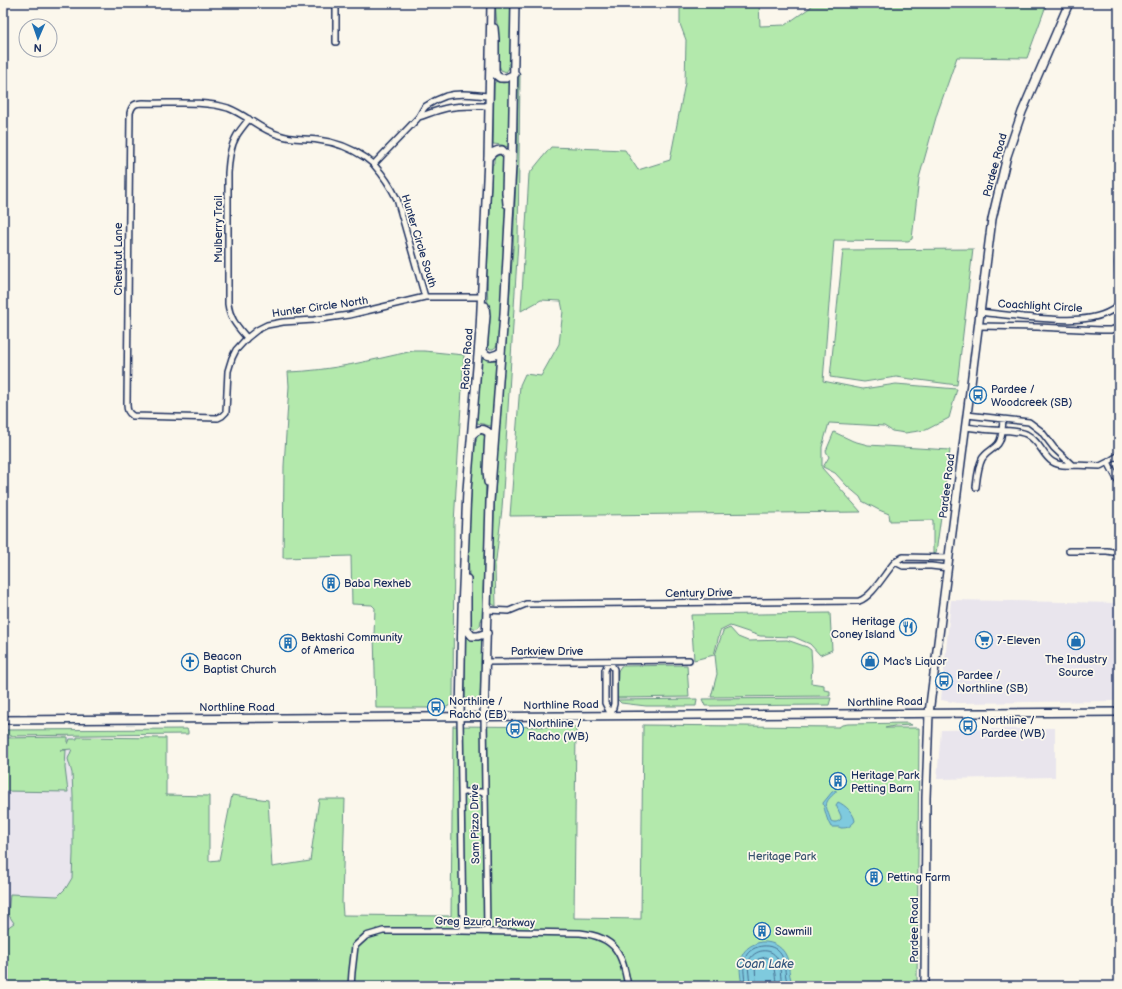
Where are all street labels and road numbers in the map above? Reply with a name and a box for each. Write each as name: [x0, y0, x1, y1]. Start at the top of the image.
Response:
street label: Pardee Road: [980, 132, 1010, 198]
street label: Hunter Circle South: [399, 193, 439, 289]
street label: Mulberry Trail: [212, 195, 225, 263]
street label: Chestnut Lane: [112, 222, 125, 295]
street label: Hunter Circle North: [271, 294, 369, 320]
street label: Coachlight Circle: [997, 297, 1083, 315]
street label: Racho Road: [458, 328, 476, 390]
street label: Pardee Road: [937, 453, 957, 519]
street label: Century Drive: [665, 586, 733, 600]
street label: Parkview Drive: [511, 645, 584, 658]
street label: Northline Road: [847, 695, 923, 709]
street label: Northline Road: [523, 698, 599, 712]
street label: Northline Road: [199, 701, 275, 714]
street label: Sam Pizzo Drive: [468, 783, 482, 864]
street label: Pardee Road: [908, 897, 921, 963]
street label: Greg Bzura Parkway: [435, 915, 535, 929]

